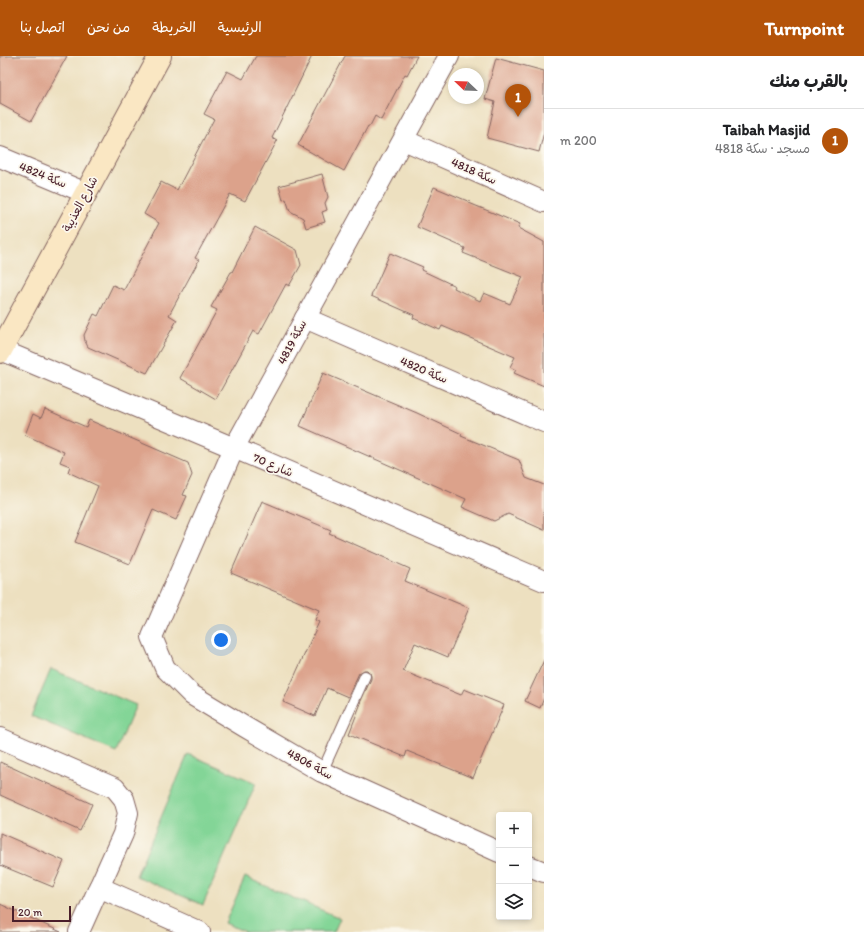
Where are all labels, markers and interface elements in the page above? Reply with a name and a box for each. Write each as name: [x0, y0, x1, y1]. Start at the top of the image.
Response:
text: Turnpoint: [764, 17, 844, 40]
text: اتصل بنا: [20, 19, 65, 36]
text: من نحن: [87, 19, 130, 36]
text: الخريطة: [152, 19, 196, 36]
text: الرئيسية: [218, 19, 262, 36]
north arrow: [448, 68, 484, 104]
text: بالقرب منك: [770, 71, 848, 91]
pin: 1: [505, 84, 531, 117]
text: Taibah Masjid: [723, 121, 810, 139]
text: 200 m: [560, 133, 597, 148]
text: 1: [832, 133, 838, 148]
text: مسجد · سكة 4818: [715, 141, 810, 156]
street label: سكة 4818: [449, 155, 499, 187]
street label: سكة 4824: [17, 159, 69, 191]
street label: شارع العذيبة: [60, 174, 102, 235]
street label: سكة 4819: [274, 317, 310, 367]
street label: سكة 4820: [398, 354, 450, 386]
street label: شارع 70: [250, 450, 295, 481]
your location: [211, 630, 231, 650]
street label: سكة 4806: [285, 746, 335, 782]
map controls: [496, 812, 532, 920]
button: +: [496, 812, 532, 848]
button: −: [496, 848, 532, 884]
button: layers: [496, 884, 532, 920]
scale bar: [12, 904, 71, 923]
text: 20 m: [18, 906, 42, 919]

